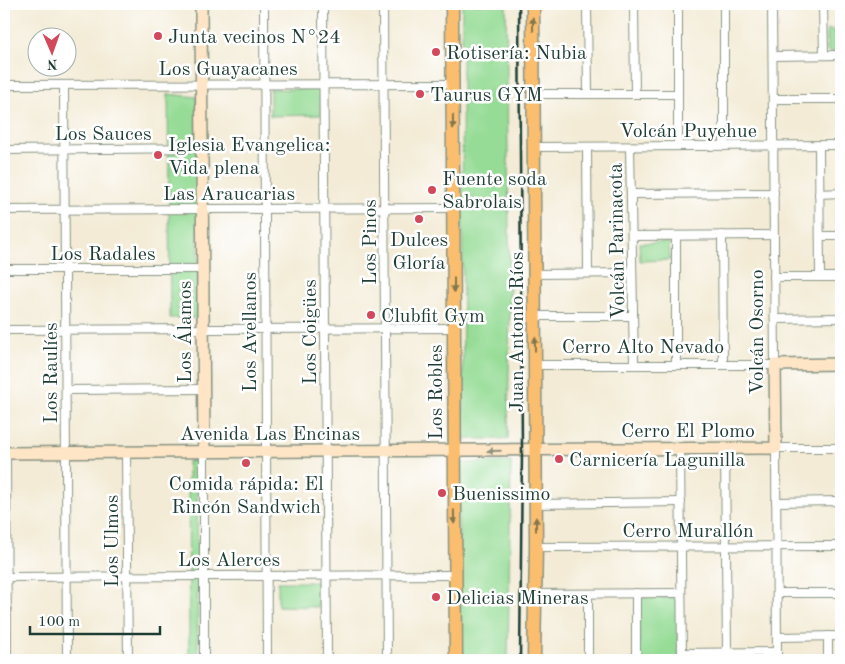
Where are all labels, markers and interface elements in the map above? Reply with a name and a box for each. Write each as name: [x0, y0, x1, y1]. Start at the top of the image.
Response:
one-way arrow: [529, 16, 537, 32]
north arrow: [28, 28, 78, 78]
place label: Junta vecinos N°24: [168, 28, 341, 48]
marker: Junta vecinos N°24: [152, 30, 164, 42]
place label: Rotisería: Nubia: [446, 44, 587, 64]
marker: Rotisería: Nubia: [430, 46, 442, 58]
text: N: [47, 57, 58, 71]
street label: Los Guayacanes: [158, 60, 298, 80]
place label: Taurus GYM: [430, 86, 543, 106]
marker: Taurus GYM: [414, 88, 426, 100]
one-way arrow: [449, 115, 457, 131]
street label: Volcán Puyehue: [619, 122, 757, 142]
street label: Los Sauces: [54, 125, 152, 145]
place label: Iglesia Evangelica: Vida plena: [168, 136, 330, 179]
marker: Iglesia Evangelica: Vida plena: [152, 149, 164, 161]
street label: Volcán Parinacota: [607, 163, 629, 319]
place label: Fuente soda Sabrolais: [442, 170, 547, 213]
marker: Fuente soda Sabrolais: [426, 184, 438, 196]
street label: Las Araucarias: [163, 185, 295, 205]
street label: Los Pinos: [361, 199, 381, 285]
marker: Dulces Gloría: [413, 213, 425, 225]
place label: Dulces Gloría: [390, 231, 448, 274]
street label: Los Radales: [50, 245, 156, 265]
street label: Juan Antonio Ríos: [508, 252, 528, 412]
street label: Volcán Osorno: [748, 269, 768, 395]
street label: Los Avellanos: [241, 272, 261, 392]
one-way arrow: [450, 277, 458, 293]
street label: Los Coigües: [301, 279, 321, 385]
street label: Los Álamos: [173, 281, 196, 383]
place label: Clubfit Gym: [381, 307, 485, 327]
marker: Clubfit Gym: [365, 309, 377, 321]
street label: Los Raulíes: [42, 322, 62, 424]
one-way arrow: [531, 336, 539, 352]
street label: Cerro Alto Nevado: [562, 338, 724, 358]
street label: Los Robles: [427, 344, 447, 440]
street label: Cerro El Plomo: [621, 422, 755, 442]
street label: Avenida Las Encinas: [180, 425, 360, 445]
one-way arrow: [486, 447, 502, 455]
place label: Carnicería Lagunilla: [569, 451, 745, 471]
marker: Carnicería Lagunilla: [553, 453, 565, 465]
marker: Comida rápida: El Rincón Sandwich: [240, 457, 252, 469]
place label: Comida rápida: El Rincón Sandwich: [168, 475, 324, 518]
place label: Buenissimo: [452, 485, 550, 505]
marker: Buenissimo: [436, 487, 448, 499]
street label: Los Ulmos: [103, 494, 123, 588]
one-way arrow: [450, 510, 458, 526]
one-way arrow: [532, 516, 540, 532]
street label: Cerro Murallón: [622, 522, 754, 542]
street label: Los Alerces: [178, 551, 280, 571]
place label: Delicias Mineras: [446, 589, 589, 609]
marker: Delicias Mineras: [430, 591, 442, 603]
scale bar: [30, 604, 160, 636]
text: 100 m: [38, 615, 80, 630]

